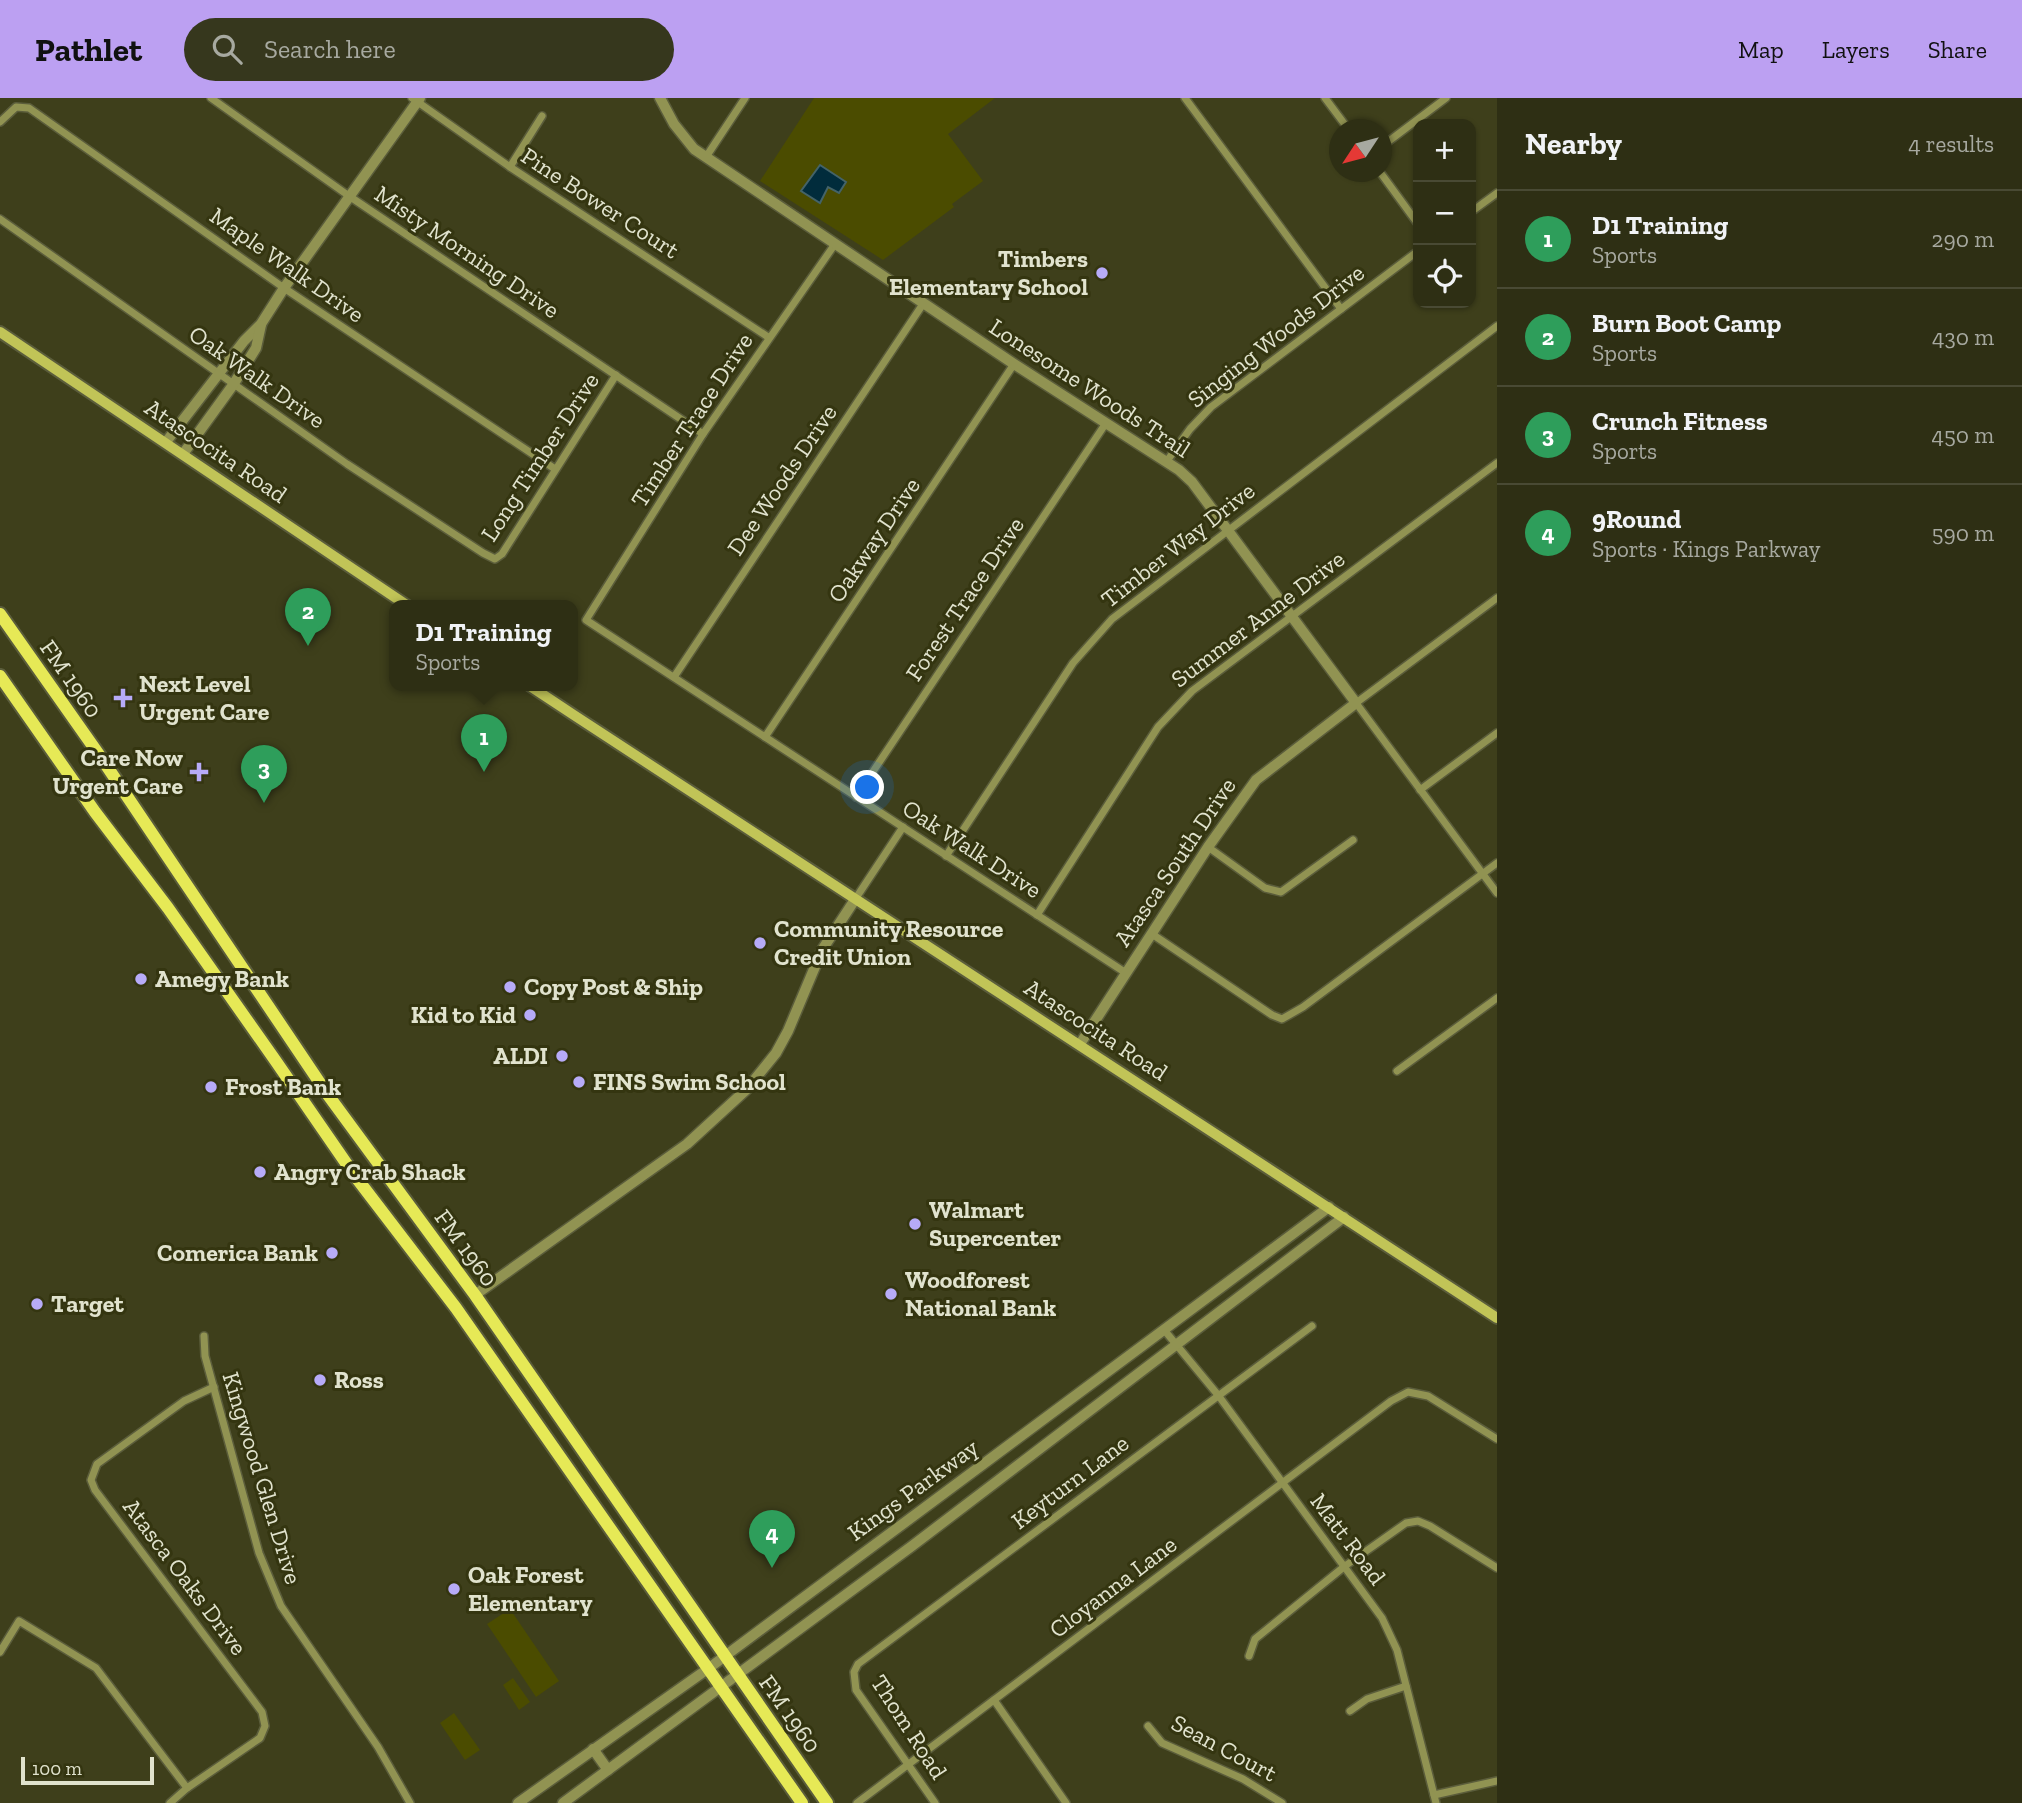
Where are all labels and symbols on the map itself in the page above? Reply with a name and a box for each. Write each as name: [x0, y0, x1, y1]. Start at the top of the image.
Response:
north arrow: [1329, 119, 1392, 182]
street label: Pine Bower Court: [516, 141, 685, 264]
street label: Misty Morning Drive: [369, 179, 565, 324]
street label: Maple Walk Drive: [205, 201, 370, 329]
place label: Timbers Elementary School: [889, 244, 1088, 301]
street label: Singing Woods Drive: [1182, 258, 1370, 414]
marker: Timbers Elementary School: [1094, 265, 1110, 281]
street label: Lonesome Woods Trail: [984, 312, 1196, 463]
street label: Oak Walk Drive: [183, 319, 331, 434]
street label: Timber Trace Drive: [625, 327, 759, 512]
street label: Long Timber Drive: [474, 367, 605, 547]
street label: Atascocita Road: [140, 392, 293, 509]
street label: Dee Woods Drive: [720, 399, 843, 561]
street label: Oakway Drive: [821, 472, 926, 608]
street label: Timber Way Drive: [1095, 476, 1260, 614]
street label: Forest Trace Drive: [899, 511, 1030, 686]
street label: Summer Anne Drive: [1165, 544, 1350, 693]
pin: 2: [285, 588, 331, 646]
street label: FM 1960: [34, 634, 109, 723]
place label: Next Level Urgent Care: [139, 669, 270, 726]
marker: Next Level Urgent Care: [113, 688, 133, 708]
pin: 1: [461, 714, 507, 772]
place label: Care Now Urgent Care: [53, 743, 184, 800]
pin: 3: [241, 745, 287, 803]
marker: Care Now Urgent Care: [189, 762, 209, 782]
your location: [850, 770, 884, 804]
street label: Atasca South Drive: [1107, 772, 1242, 951]
street label: Oak Walk Drive: [897, 793, 1047, 904]
place label: Community Resource Credit Union: [774, 914, 1004, 971]
marker: Community Resource Credit Union: [752, 935, 768, 951]
place label: Amegy Bank: [155, 964, 289, 993]
marker: Amegy Bank: [133, 971, 149, 987]
place label: Copy Post & Ship: [524, 972, 703, 1001]
street label: Atascocita Road: [1019, 972, 1173, 1087]
marker: Copy Post & Ship: [502, 979, 518, 995]
place label: Kid to Kid: [411, 1000, 516, 1029]
marker: Kid to Kid: [522, 1007, 538, 1023]
place label: ALDI: [493, 1041, 548, 1070]
marker: ALDI: [554, 1048, 570, 1064]
place label: FINS Swim School: [593, 1067, 786, 1096]
place label: Frost Bank: [225, 1072, 341, 1101]
marker: FINS Swim School: [571, 1074, 587, 1090]
marker: Frost Bank: [203, 1079, 219, 1095]
place label: Angry Crab Shack: [274, 1157, 466, 1186]
marker: Angry Crab Shack: [252, 1164, 268, 1180]
place label: Walmart Supercenter: [929, 1195, 1062, 1252]
street label: FM 1960: [429, 1203, 504, 1292]
marker: Walmart Supercenter: [907, 1216, 923, 1232]
place label: Comerica Bank: [157, 1238, 318, 1267]
marker: Comerica Bank: [324, 1245, 340, 1261]
place label: Woodforest National Bank: [905, 1265, 1056, 1322]
marker: Woodforest National Bank: [883, 1286, 899, 1302]
place label: Target: [51, 1289, 124, 1318]
marker: Target: [29, 1296, 45, 1312]
place label: Ross: [334, 1365, 384, 1394]
street label: Kingwood Glen Drive: [216, 1368, 309, 1587]
marker: Ross: [312, 1372, 328, 1388]
street label: Keyturn Lane: [1005, 1428, 1134, 1535]
street label: Kings Parkway: [842, 1432, 984, 1547]
street label: Matt Road: [1305, 1487, 1392, 1590]
street label: Atasca Oaks Drive: [117, 1493, 254, 1661]
pin: 4: [749, 1510, 795, 1568]
street label: Cloyanna Lane: [1043, 1529, 1182, 1644]
place label: Oak Forest Elementary: [468, 1560, 593, 1617]
marker: Oak Forest Elementary: [446, 1581, 462, 1597]
street label: FM 1960: [753, 1669, 828, 1758]
street label: Thom Road: [865, 1669, 954, 1784]
street label: Sean Court: [1167, 1708, 1282, 1787]
scale bar: [21, 1754, 154, 1786]

